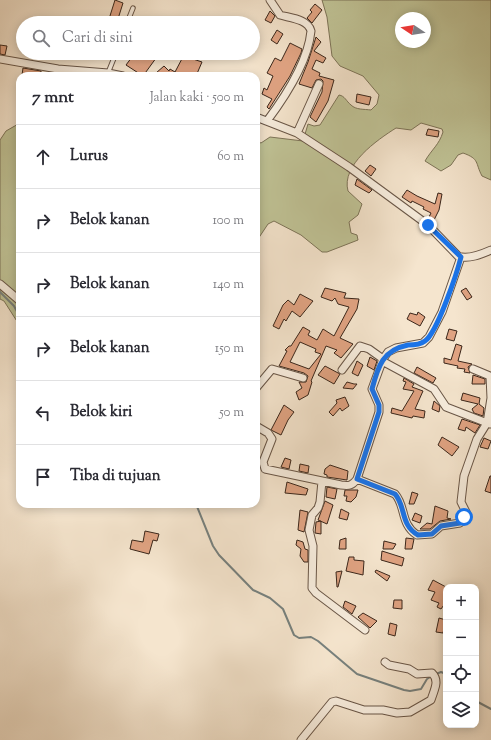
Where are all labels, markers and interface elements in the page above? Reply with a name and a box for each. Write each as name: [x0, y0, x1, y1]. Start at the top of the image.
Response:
north arrow: [395, 12, 431, 48]
search box: [16, 16, 260, 60]
icon: search: [30, 27, 52, 49]
text: Cari di sini: [62, 28, 133, 49]
text: 7 mnt: [32, 86, 74, 110]
text: Jalan kaki · 500 m: [150, 89, 244, 107]
icon: ahead: [32, 146, 54, 168]
text: Lurus: [70, 146, 108, 167]
text: 60 m: [217, 148, 244, 166]
icon: right: [32, 210, 54, 232]
text: Belok kanan: [70, 210, 150, 231]
text: 100 m: [212, 212, 244, 230]
route end: [419, 216, 437, 234]
icon: right: [32, 274, 54, 296]
text: Belok kanan: [70, 274, 150, 295]
text: 140 m: [213, 276, 244, 294]
icon: right: [32, 338, 54, 360]
text: Belok kanan: [70, 338, 150, 359]
text: 150 m: [215, 340, 244, 358]
icon: left: [32, 402, 54, 424]
text: Belok kiri: [70, 402, 132, 423]
text: 50 m: [219, 404, 244, 422]
icon: arrive: [32, 466, 54, 488]
text: Tiba di tujuan: [70, 466, 161, 487]
route start: [455, 508, 473, 526]
map controls: [443, 584, 479, 728]
button: +: [443, 584, 479, 620]
button: −: [443, 620, 479, 656]
button: locate: [443, 656, 479, 692]
button: layers: [443, 692, 479, 728]

